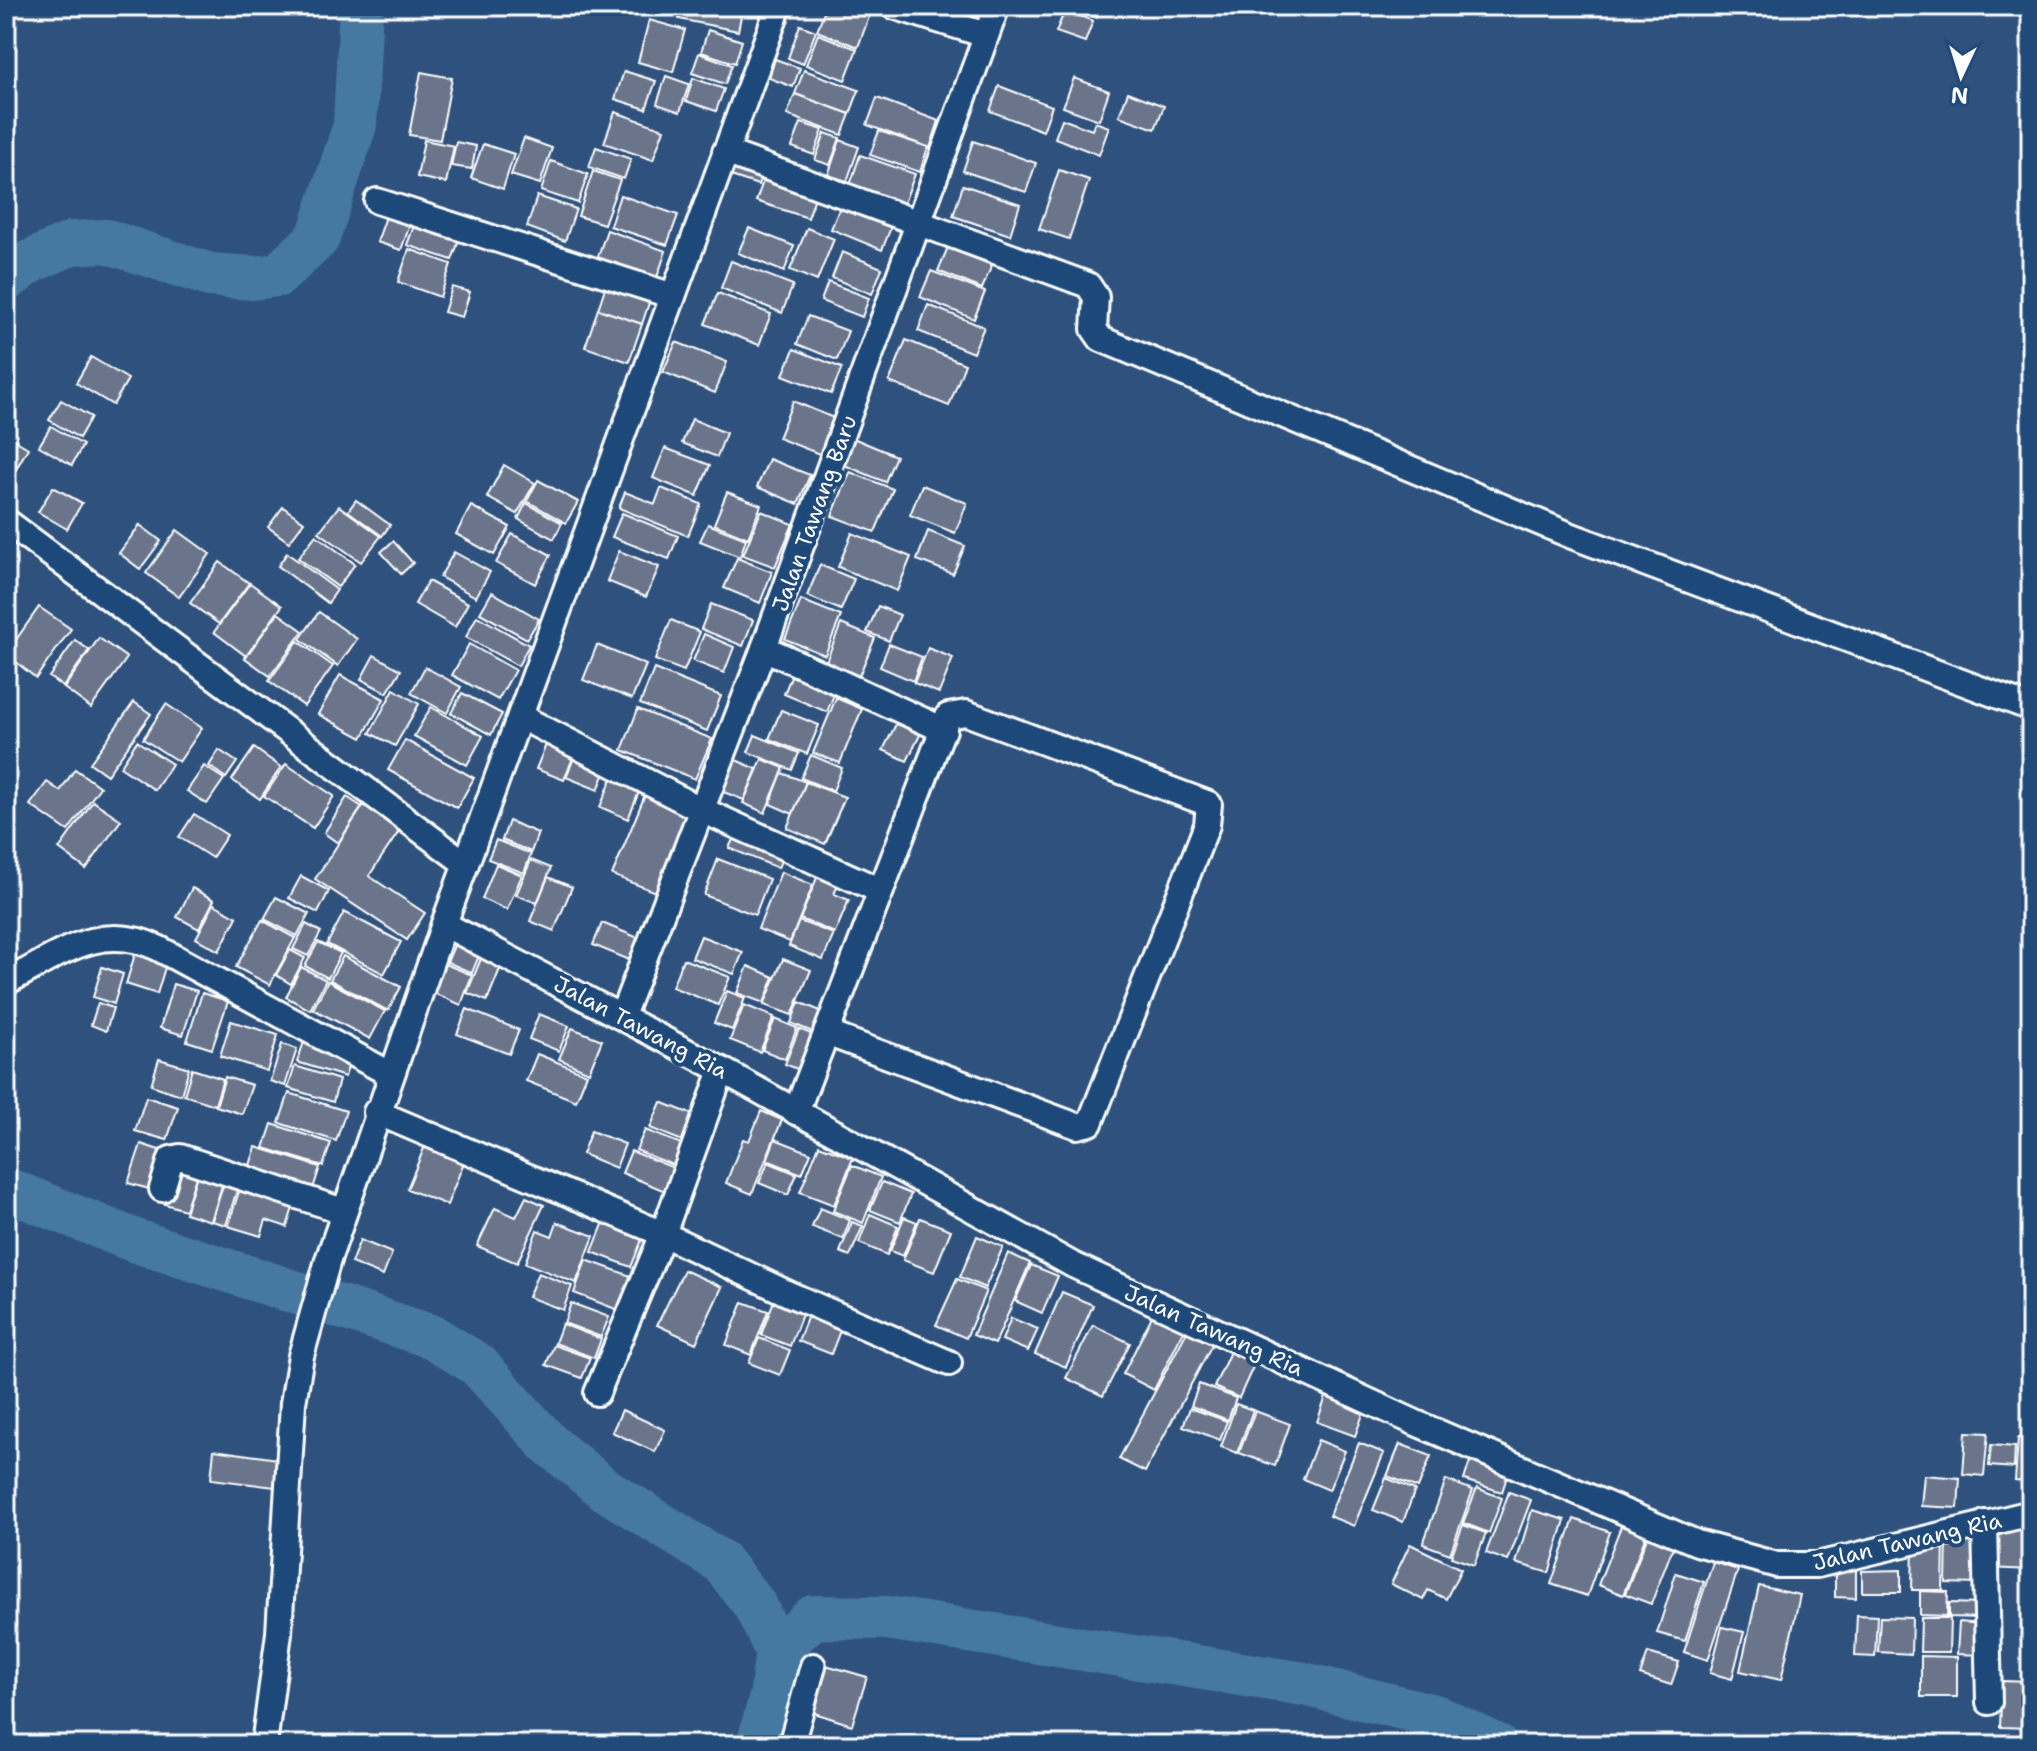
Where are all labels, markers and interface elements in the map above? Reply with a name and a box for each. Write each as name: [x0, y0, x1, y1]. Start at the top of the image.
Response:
north arrow: [1921, 36, 2001, 116]
text: N: [1950, 80, 1969, 111]
street label: Jalan Tawang Baru: [765, 411, 864, 615]
street label: Jalan Tawang Ria: [549, 969, 733, 1086]
street label: Jalan Tawang Ria: [1120, 1278, 1308, 1383]
street label: Jalan Tawang Ria: [1810, 1506, 2005, 1577]

